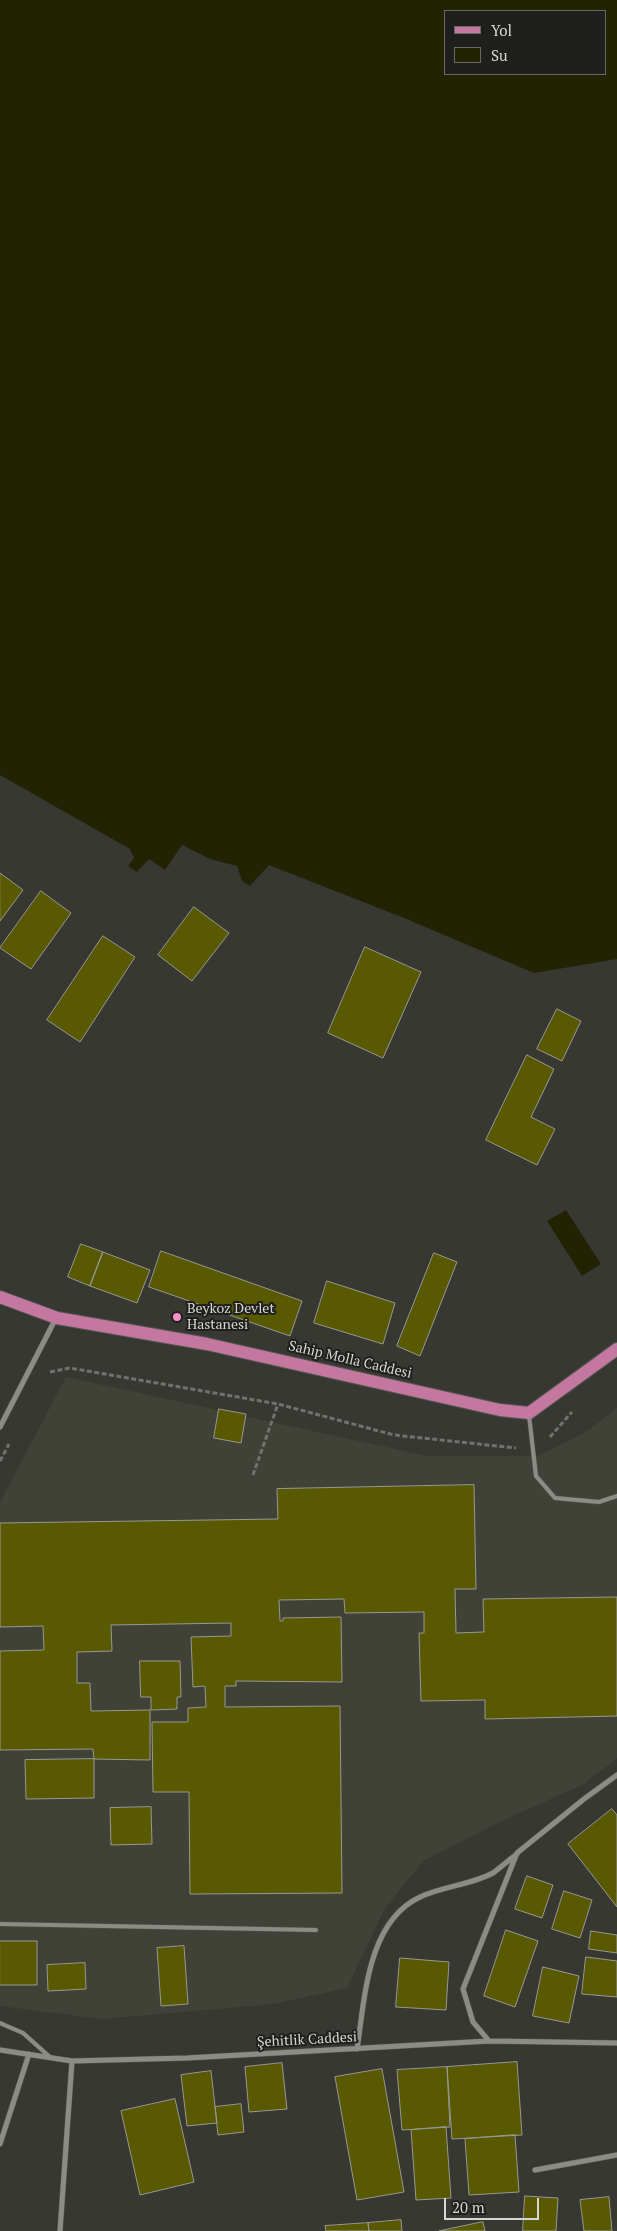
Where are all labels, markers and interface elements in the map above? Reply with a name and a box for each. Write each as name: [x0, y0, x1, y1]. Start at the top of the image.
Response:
legend: [444, 10, 607, 75]
text: Yol: [491, 20, 512, 40]
text: Su: [491, 45, 508, 65]
place label: Beykoz Devlet Hastanesi: [187, 1301, 275, 1334]
marker: Beykoz Devlet Hastanesi: [171, 1311, 183, 1323]
street label: Sahip Molla Caddesi: [287, 1338, 413, 1382]
street label: Şehitlik Caddesi: [257, 2029, 357, 2051]
scale bar: [447, 2188, 542, 2220]
text: 20 m: [452, 2197, 485, 2217]

